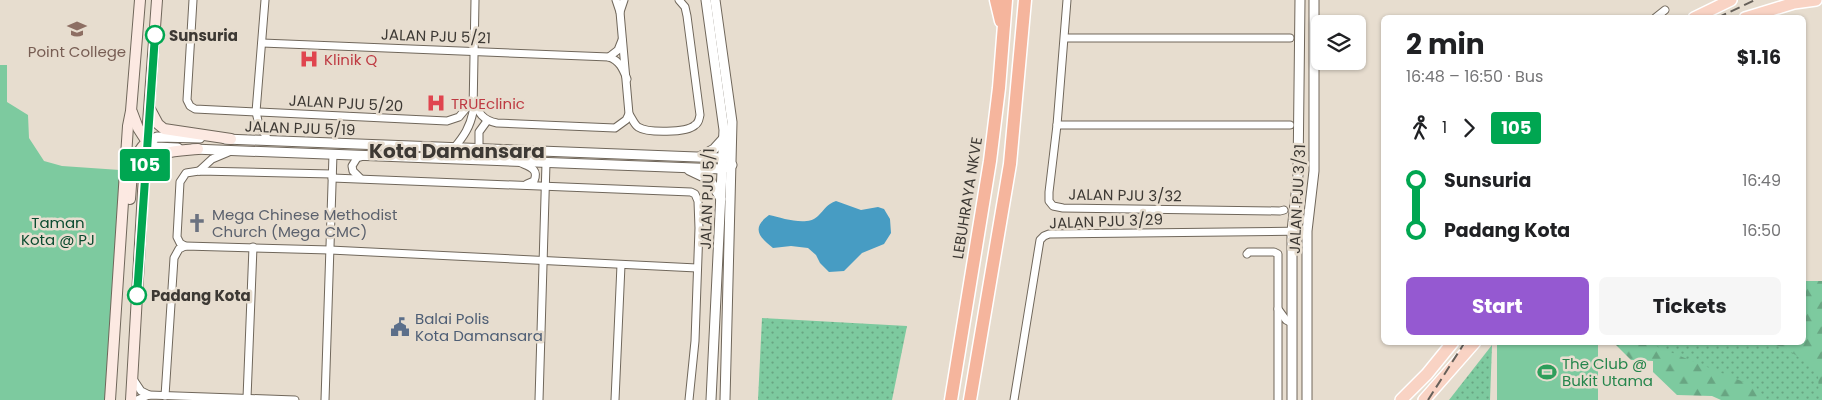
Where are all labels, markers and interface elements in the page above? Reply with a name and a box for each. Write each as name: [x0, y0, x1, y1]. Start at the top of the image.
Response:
map controls: [1311, 15, 1366, 70]
button: layers: [1311, 15, 1366, 70]
school or university icon: Point College: [66, 18, 88, 40]
street label: JALAN PJU 5/21: [381, 24, 491, 48]
marker: Sunsuria: [145, 25, 165, 45]
place label: Sunsuria: [169, 25, 238, 46]
text: 2 min: [1406, 25, 1485, 64]
place label: Point College: [28, 41, 126, 62]
text: $1.16: [1737, 44, 1781, 71]
hospital icon: Klinik Q: [298, 48, 320, 70]
place label: Klinik Q: [324, 49, 377, 70]
text: 16:48 – 16:50 · Bus: [1406, 65, 1543, 88]
street label: JALAN PJU 5/20: [288, 90, 404, 116]
hospital icon: TRUEclinic: [425, 92, 447, 114]
place label: TRUEclinic: [451, 93, 525, 114]
icon: walk: [1406, 114, 1434, 142]
icon: forward: [1455, 114, 1483, 142]
text: 105: [1501, 115, 1531, 140]
street label: JALAN PJU 5/19: [244, 116, 356, 140]
text: 1: [1442, 116, 1447, 139]
street label: LEBUHRAYA NKVE: [947, 135, 987, 261]
district label: Kota Damansara: [369, 137, 545, 165]
street label: JALAN PJU 3/31: [1284, 144, 1310, 254]
street label: JALAN PJU 5/1: [695, 148, 719, 250]
line badge: 105: [116, 149, 174, 181]
text: 105: [130, 152, 160, 177]
text: Sunsuria: [1444, 167, 1531, 194]
text: 16:49: [1742, 169, 1781, 192]
street label: JALAN PJU 3/32: [1068, 184, 1182, 206]
place label: Mega Chinese Methodist Church (Mega CMC): [212, 204, 397, 242]
street label: JALAN PJU 3/29: [1049, 209, 1163, 233]
park label: Taman Kota @ PJ: [21, 212, 95, 250]
church icon: Mega Chinese Methodist Church (Mega CMC): [186, 212, 208, 234]
text: Padang Kota: [1444, 217, 1570, 244]
text: 16:50: [1742, 219, 1781, 242]
button: Start: [1406, 277, 1589, 335]
button: Tickets: [1599, 277, 1781, 335]
marker: Padang Kota: [127, 285, 147, 305]
place label: Padang Kota: [151, 285, 251, 306]
place label: Balai Polis Kota Damansara: [415, 308, 543, 346]
public building icon: Balai Polis Kota Damansara: [389, 316, 411, 338]
place label: The Club @ Bukit Utama: [1562, 353, 1653, 391]
sports icon: The Club @ Bukit Utama: [1536, 361, 1558, 383]

